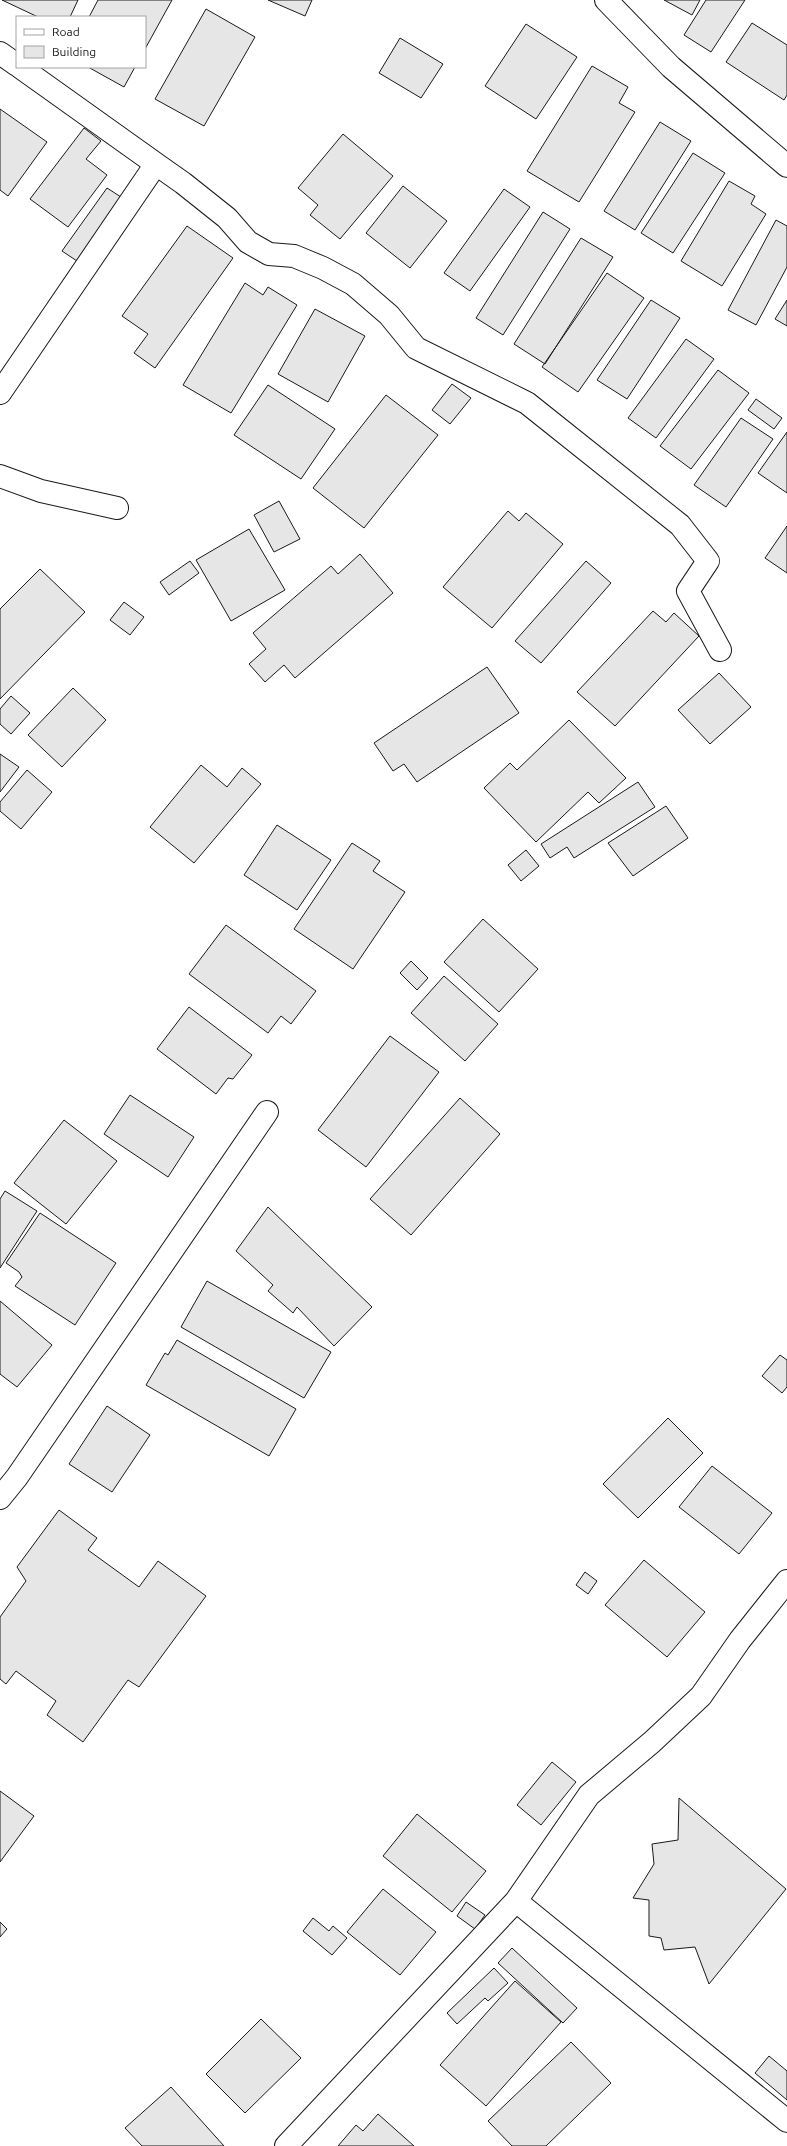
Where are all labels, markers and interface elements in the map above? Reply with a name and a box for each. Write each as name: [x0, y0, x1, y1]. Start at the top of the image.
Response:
legend: [16, 16, 146, 68]
text: Road: [52, 25, 80, 38]
text: Building: [52, 45, 96, 58]

